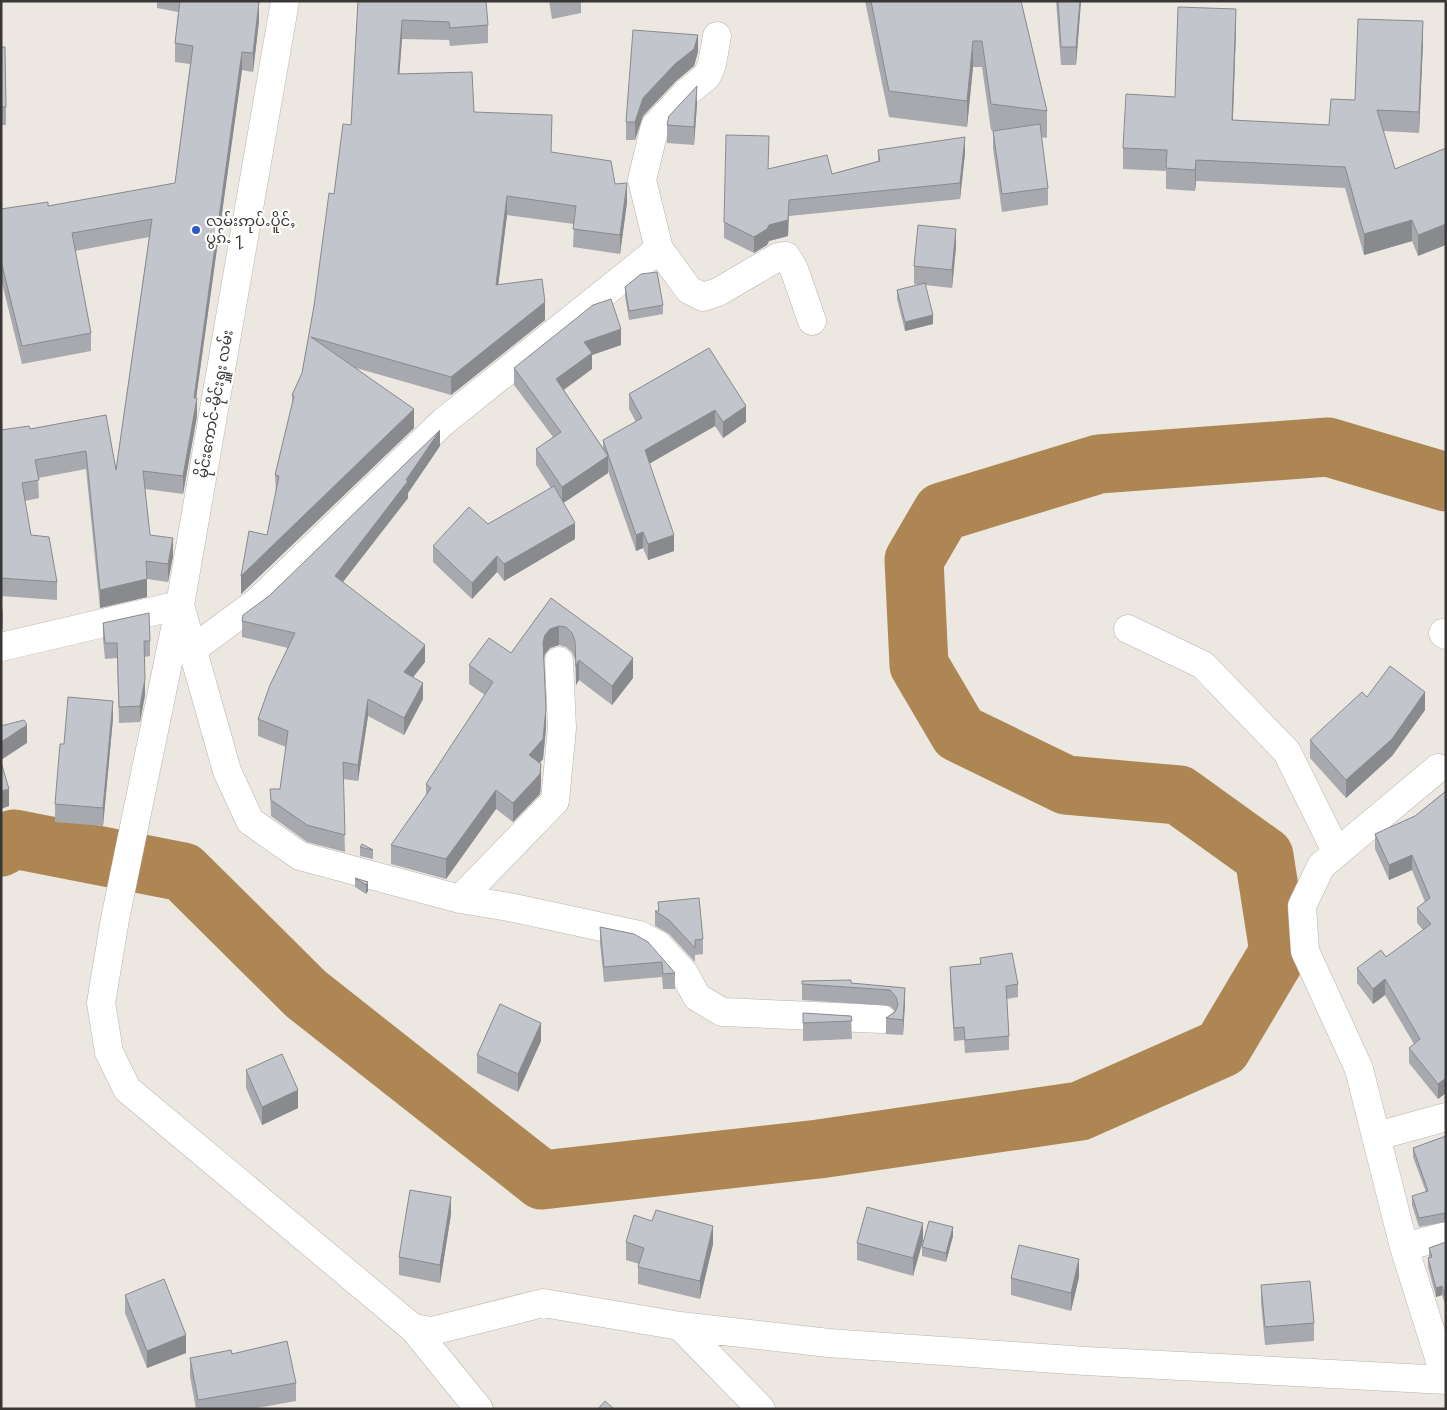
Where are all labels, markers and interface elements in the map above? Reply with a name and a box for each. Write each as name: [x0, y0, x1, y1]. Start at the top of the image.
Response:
place label: လုမ်းဢုပ်ႉပိူင်ႇ ပွၵ်ႉ ႑: [206, 211, 296, 250]
marker: လုမ်းဢုပ်ႉပိူင်ႇ ပွၵ်ႉ ႑: [190, 224, 202, 236]
street label: မိုင်းကောင်-မိုင်းရှူး လမ်း: [192, 328, 240, 480]

